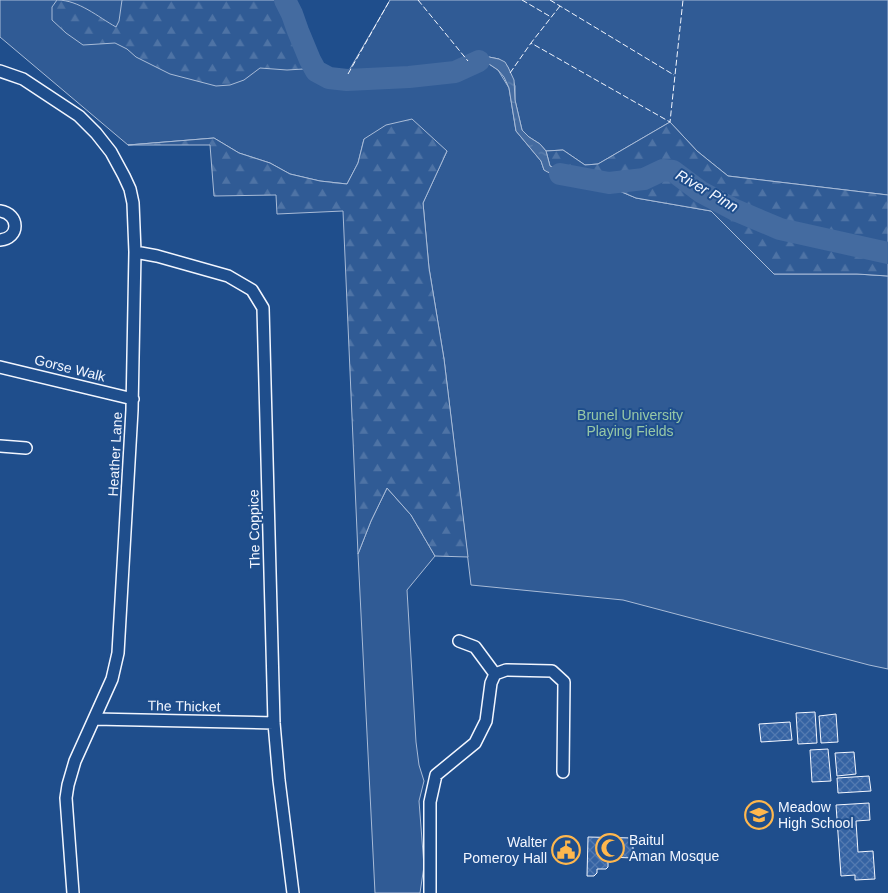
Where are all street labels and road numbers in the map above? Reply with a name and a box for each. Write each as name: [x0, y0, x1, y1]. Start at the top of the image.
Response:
street label: Gorse Walk: [33, 351, 108, 385]
street label: Heather Lane: [105, 411, 125, 497]
street label: The Coppice: [245, 489, 263, 569]
street label: The Thicket: [147, 697, 221, 715]

